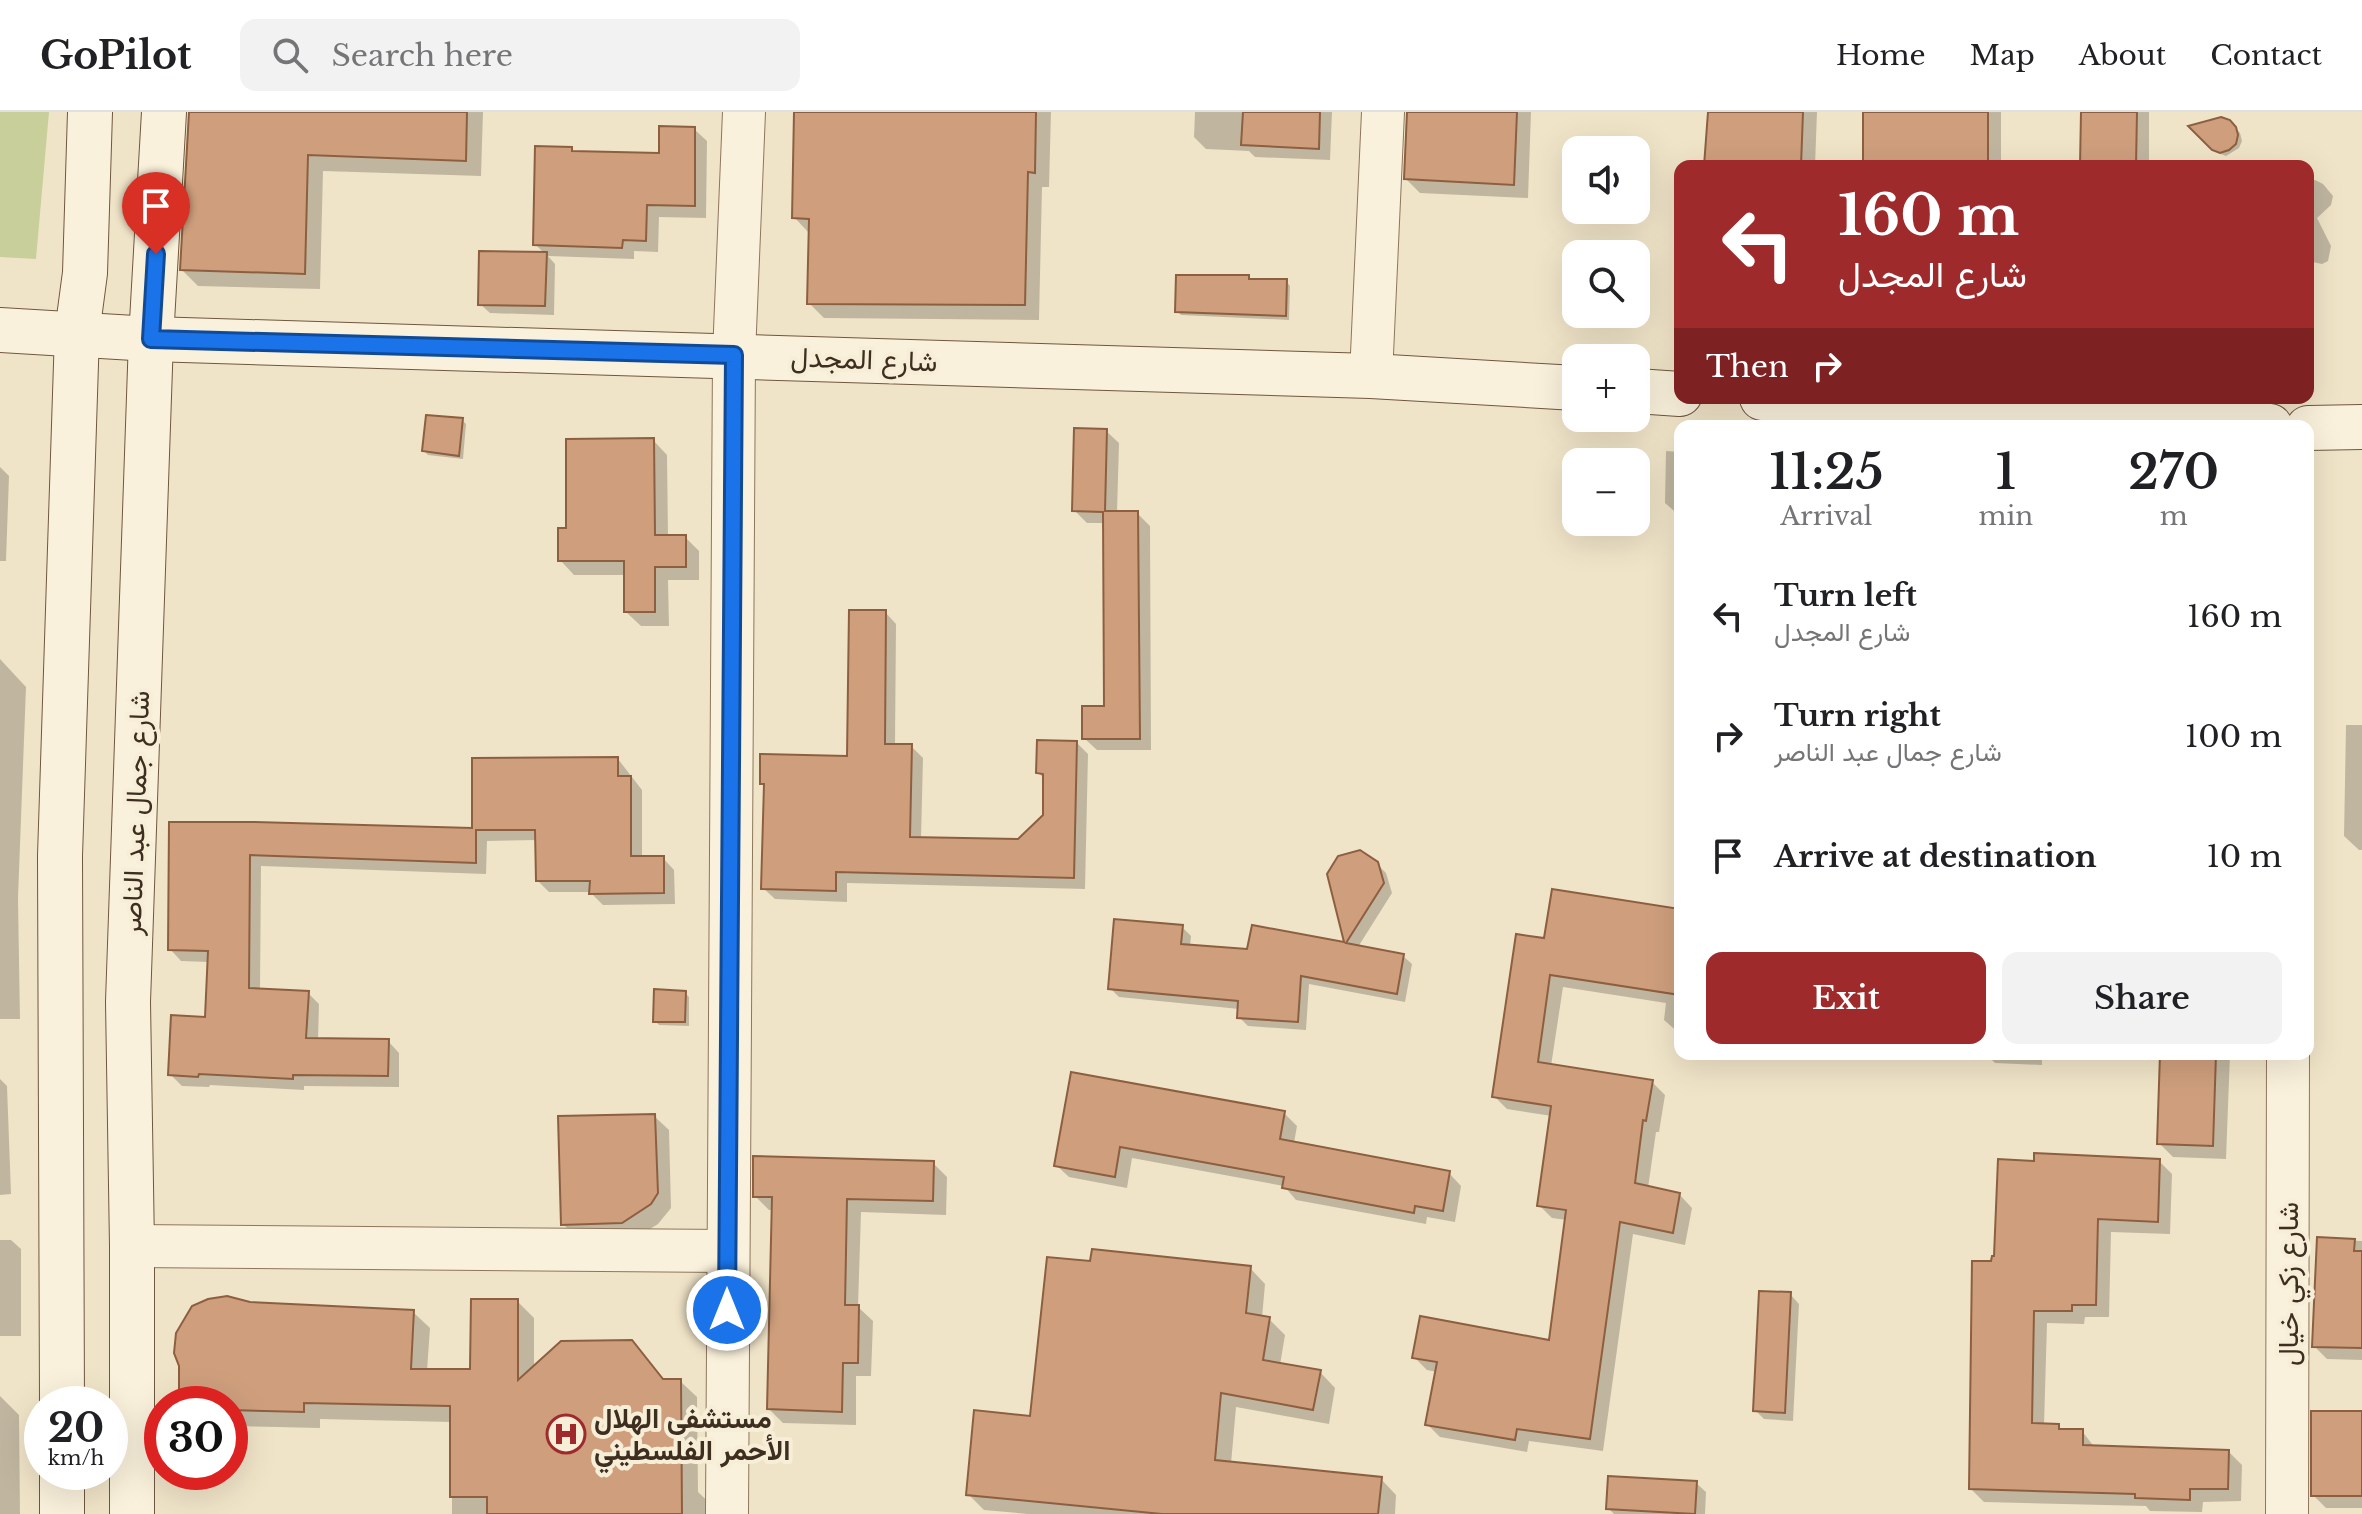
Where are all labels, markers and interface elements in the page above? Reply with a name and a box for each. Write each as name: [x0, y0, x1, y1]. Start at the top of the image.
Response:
search box: [240, 19, 800, 91]
text: GoPilot: [40, 32, 192, 79]
icon: search: [268, 33, 312, 77]
text: Search here: [332, 37, 513, 74]
text: Home: [1836, 38, 1926, 73]
text: Map: [1970, 38, 2035, 73]
text: About: [2079, 38, 2166, 73]
text: Contact: [2210, 38, 2322, 73]
map controls: [1562, 136, 1650, 536]
button: sound: [1562, 136, 1650, 224]
pin: [122, 172, 190, 254]
text: 160 m: [1838, 181, 2019, 250]
icon: arrive: [134, 184, 178, 228]
icon: left: [1706, 192, 1810, 296]
button: search: [1562, 240, 1650, 328]
text: شارع المجدل: [1838, 252, 2027, 297]
street label: شارع المجدل: [790, 339, 938, 381]
button: +: [1562, 344, 1650, 432]
icon: right: [1805, 344, 1849, 388]
text: Then: [1706, 348, 1789, 385]
text: 11:25: [1769, 442, 1884, 502]
text: 1: [1995, 442, 2016, 502]
text: 270: [2128, 442, 2219, 502]
button: −: [1562, 448, 1650, 536]
text: Arrival: [1780, 500, 1872, 532]
text: min: [1979, 500, 2033, 532]
text: m: [2160, 500, 2188, 532]
text: Turn left: [1774, 577, 1917, 614]
icon: left: [1706, 594, 1750, 638]
text: 160 m: [2187, 598, 2282, 635]
text: شارع المجدل: [1774, 616, 1910, 648]
street label: شارع جمال عبد الناصر: [114, 690, 158, 937]
text: Turn right: [1774, 697, 1941, 734]
icon: right: [1706, 714, 1750, 758]
text: 100 m: [2185, 718, 2282, 755]
text: شارع جمال عبد الناصر: [1774, 736, 2002, 768]
icon: arrive: [1706, 834, 1750, 878]
text: Arrive at destination: [1774, 838, 2097, 875]
text: 10 m: [2206, 838, 2282, 875]
button: Exit: [1706, 952, 1986, 1044]
button: Share: [2002, 952, 2282, 1044]
street label: شارع زكي خيال: [2271, 1202, 2311, 1366]
position arrow: [685, 1268, 769, 1352]
speed limit sign: 30: [144, 1386, 248, 1490]
place label: مستشفى الهلال الأحمر الفلسطيني: [594, 1401, 791, 1474]
text: 20: [48, 1403, 104, 1453]
hospital icon: مستشفى الهلال الأحمر الفلسطيني: [545, 1413, 587, 1455]
text: km/h: [48, 1446, 104, 1470]

